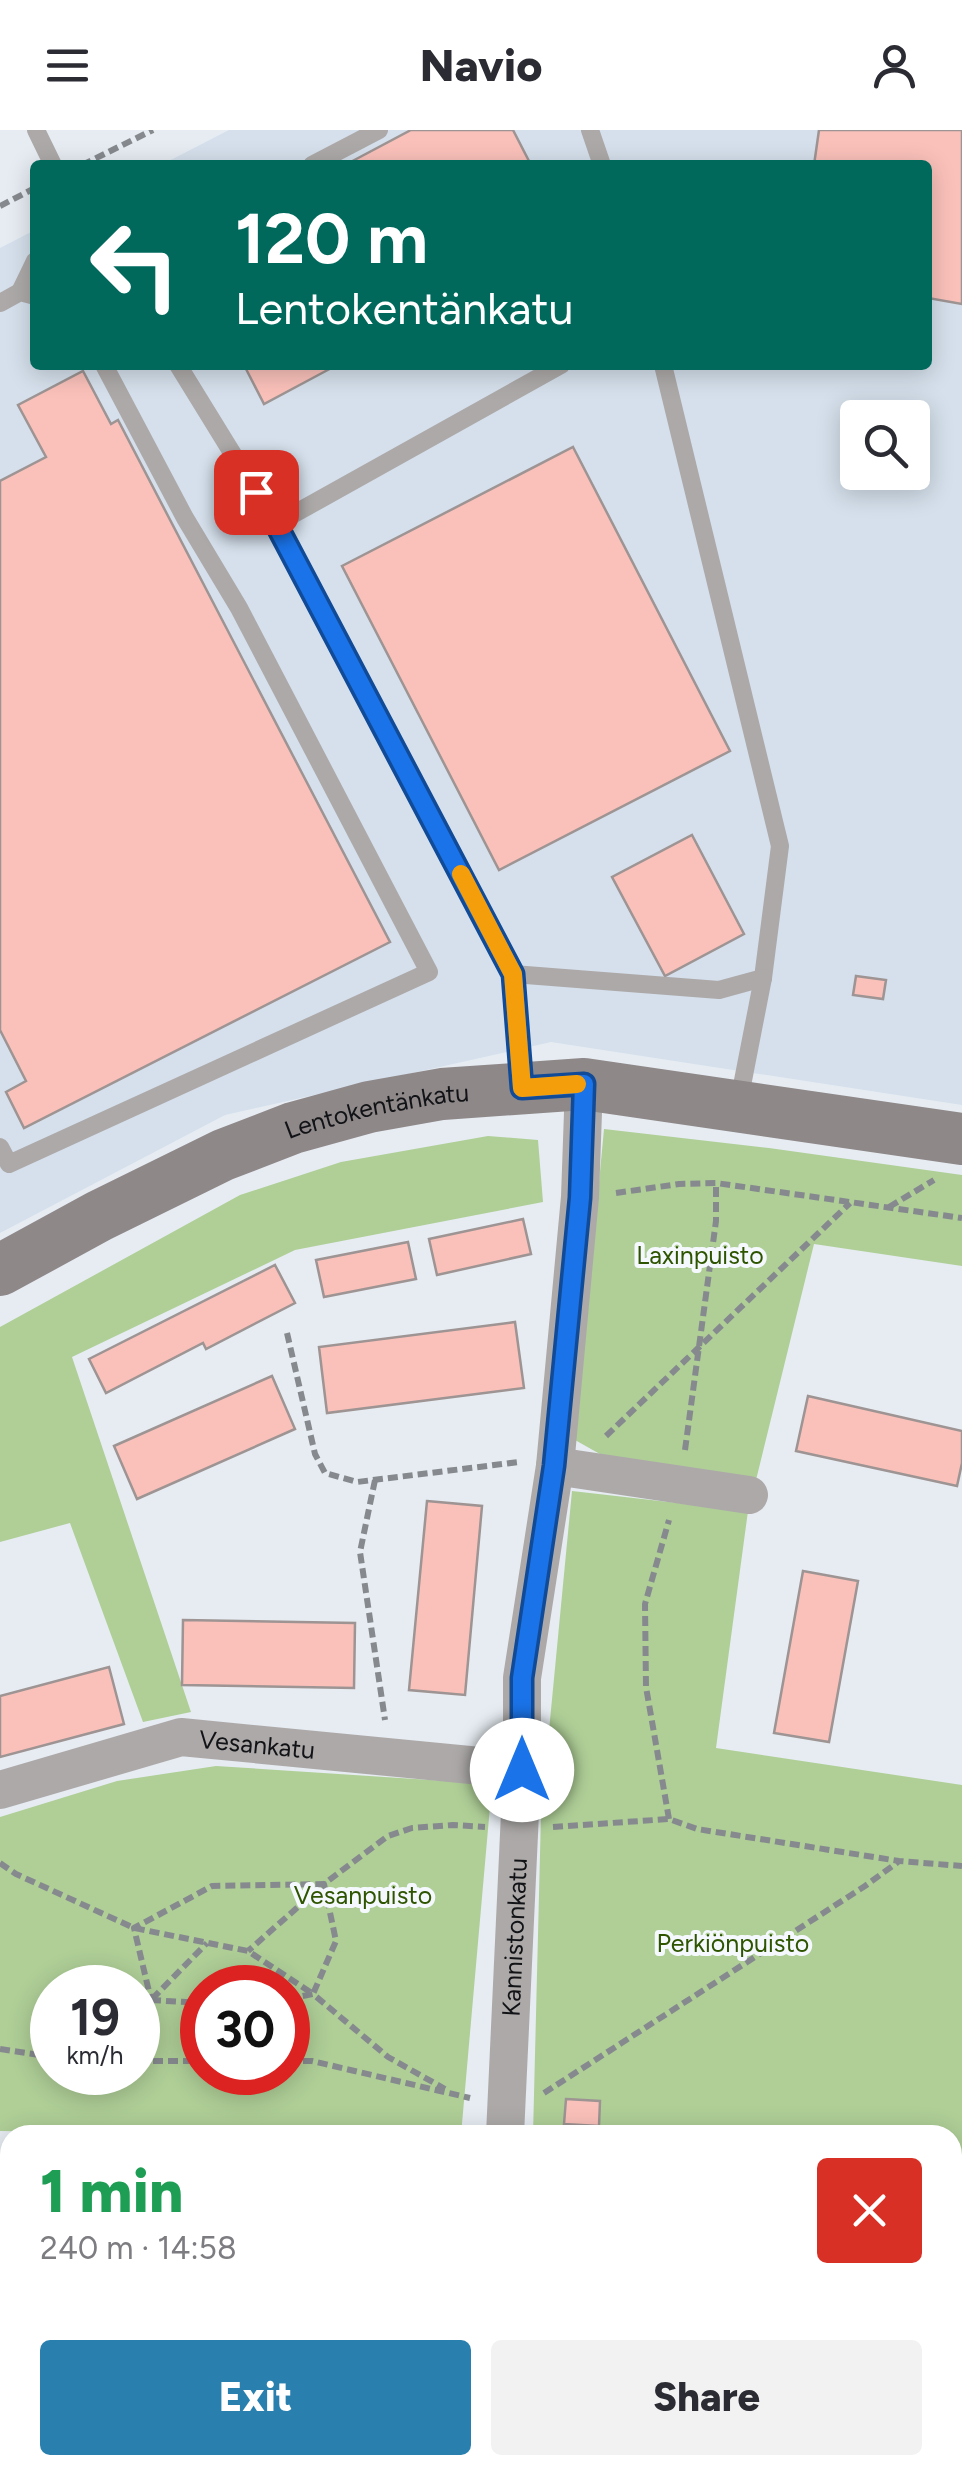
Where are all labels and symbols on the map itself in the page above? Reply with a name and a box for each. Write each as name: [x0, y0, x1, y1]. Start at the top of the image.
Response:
pin: [214, 450, 299, 535]
street label: Lentokentänkatu: [280, 1077, 470, 1145]
park label: Laxinpuisto: [636, 1240, 764, 1270]
position arrow: [470, 1718, 574, 1822]
street label: Vesankatu: [198, 1724, 316, 1765]
street label: Kannistonkatu: [496, 1857, 533, 2017]
park label: Vesanpuisto: [294, 1880, 432, 1910]
park label: Perkiönpuisto: [657, 1928, 809, 1958]
speed limit sign: 30: [180, 1965, 310, 2095]

